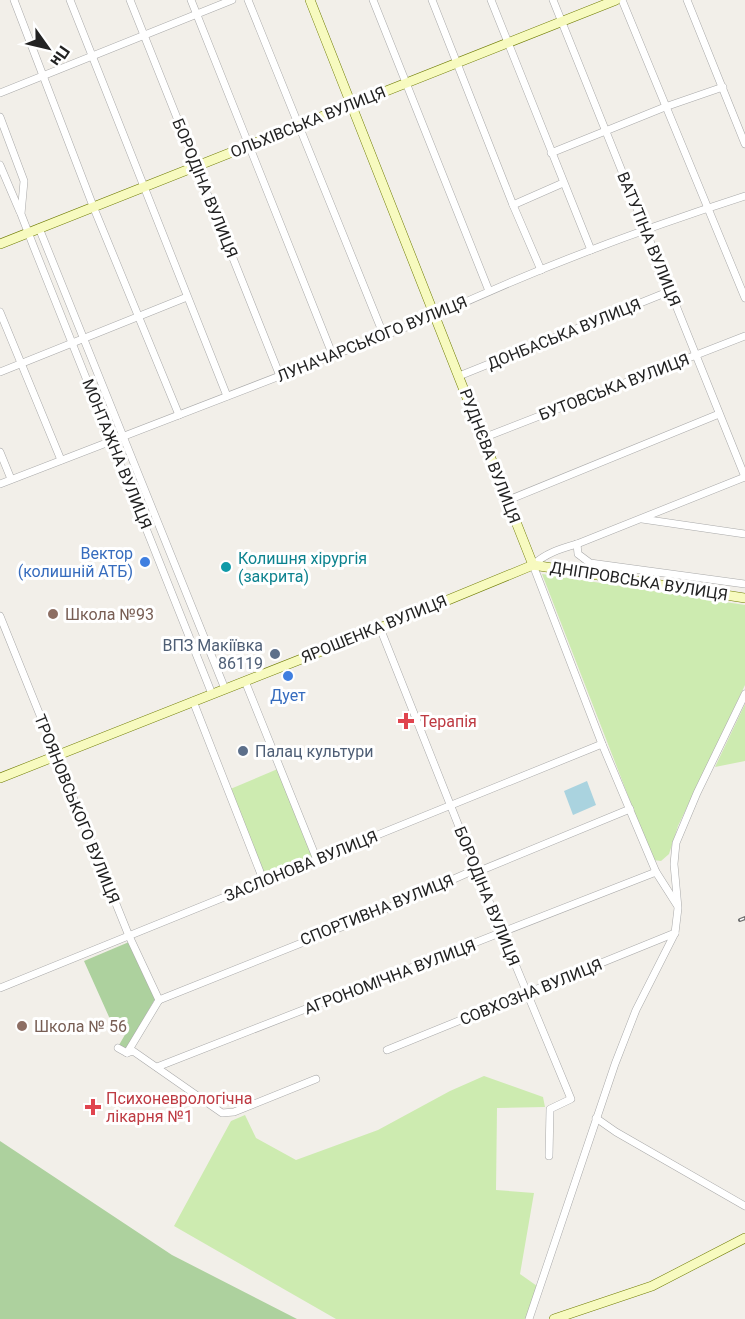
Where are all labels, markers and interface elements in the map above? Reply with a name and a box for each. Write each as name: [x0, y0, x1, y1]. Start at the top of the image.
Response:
north arrow: [18, 18, 78, 78]
text: Пн: [46, 42, 74, 70]
street label: ОЛЬХІВСЬКА ВУЛИЦЯ: [228, 82, 388, 162]
street label: БОРОДІНА ВУЛИЦЯ: [168, 116, 242, 260]
street label: ВАТУТІНА ВУЛИЦЯ: [613, 169, 685, 309]
street label: ЛУНАЧАРСЬКОГО ВУЛИЦЯ: [274, 292, 470, 386]
street label: ДОНБАСЬКА ВУЛИЦЯ: [484, 294, 644, 374]
street label: БУТОВСЬКА ВУЛИЦЯ: [536, 350, 692, 424]
street label: МОНТАЖНА ВУЛИЦЯ: [78, 376, 156, 532]
street label: РУДНЄВА ВУЛИЦЯ: [456, 386, 524, 526]
place label: Вектор (колишній АТБ): [18, 544, 133, 581]
place label: Колишня хірургія (закрита): [238, 549, 367, 586]
marker: Вектор (колишній АТБ): [138, 555, 152, 569]
street label: ДНІПРОВСЬКА ВУЛИЦЯ: [549, 558, 729, 604]
marker: Колишня хірургія (закрита): [219, 560, 233, 574]
street label: ЯРОШЕНКА ВУЛИЦЯ: [298, 591, 450, 667]
place label: Школа №93: [65, 605, 154, 624]
marker: Школа №93: [46, 607, 60, 621]
place label: ВПЗ Макіївка 86119: [162, 636, 263, 673]
marker: ВПЗ Макіївка 86119: [268, 647, 282, 661]
marker: Дует: [281, 669, 295, 683]
place label: Дует: [270, 686, 306, 705]
street label: ТРОЯНОВСЬКОГО ВУЛИЦЯ: [30, 712, 124, 906]
marker: Терапія: [397, 712, 415, 730]
place label: Терапія: [420, 712, 477, 731]
place label: Палац культури: [255, 742, 373, 761]
marker: Палац культури: [236, 744, 250, 758]
street label: БОРОДІНА ВУЛИЦЯ: [450, 824, 524, 968]
street label: ЗАСЛОНОВА ВУЛИЦЯ: [222, 827, 380, 905]
street label: СПОРТИВНА ВУЛИЦЯ: [297, 870, 457, 950]
street label: АГРОНОМІЧНА ВУЛИЦЯ: [302, 936, 478, 1018]
street label: СОВХОЗНА ВУЛИЦЯ: [457, 955, 605, 1029]
place label: Школа № 56: [34, 1017, 127, 1036]
marker: Школа № 56: [15, 1019, 29, 1033]
place label: Психоневрологічна лікарня №1: [106, 1089, 252, 1126]
marker: Психоневрологічна лікарня №1: [84, 1098, 102, 1116]

